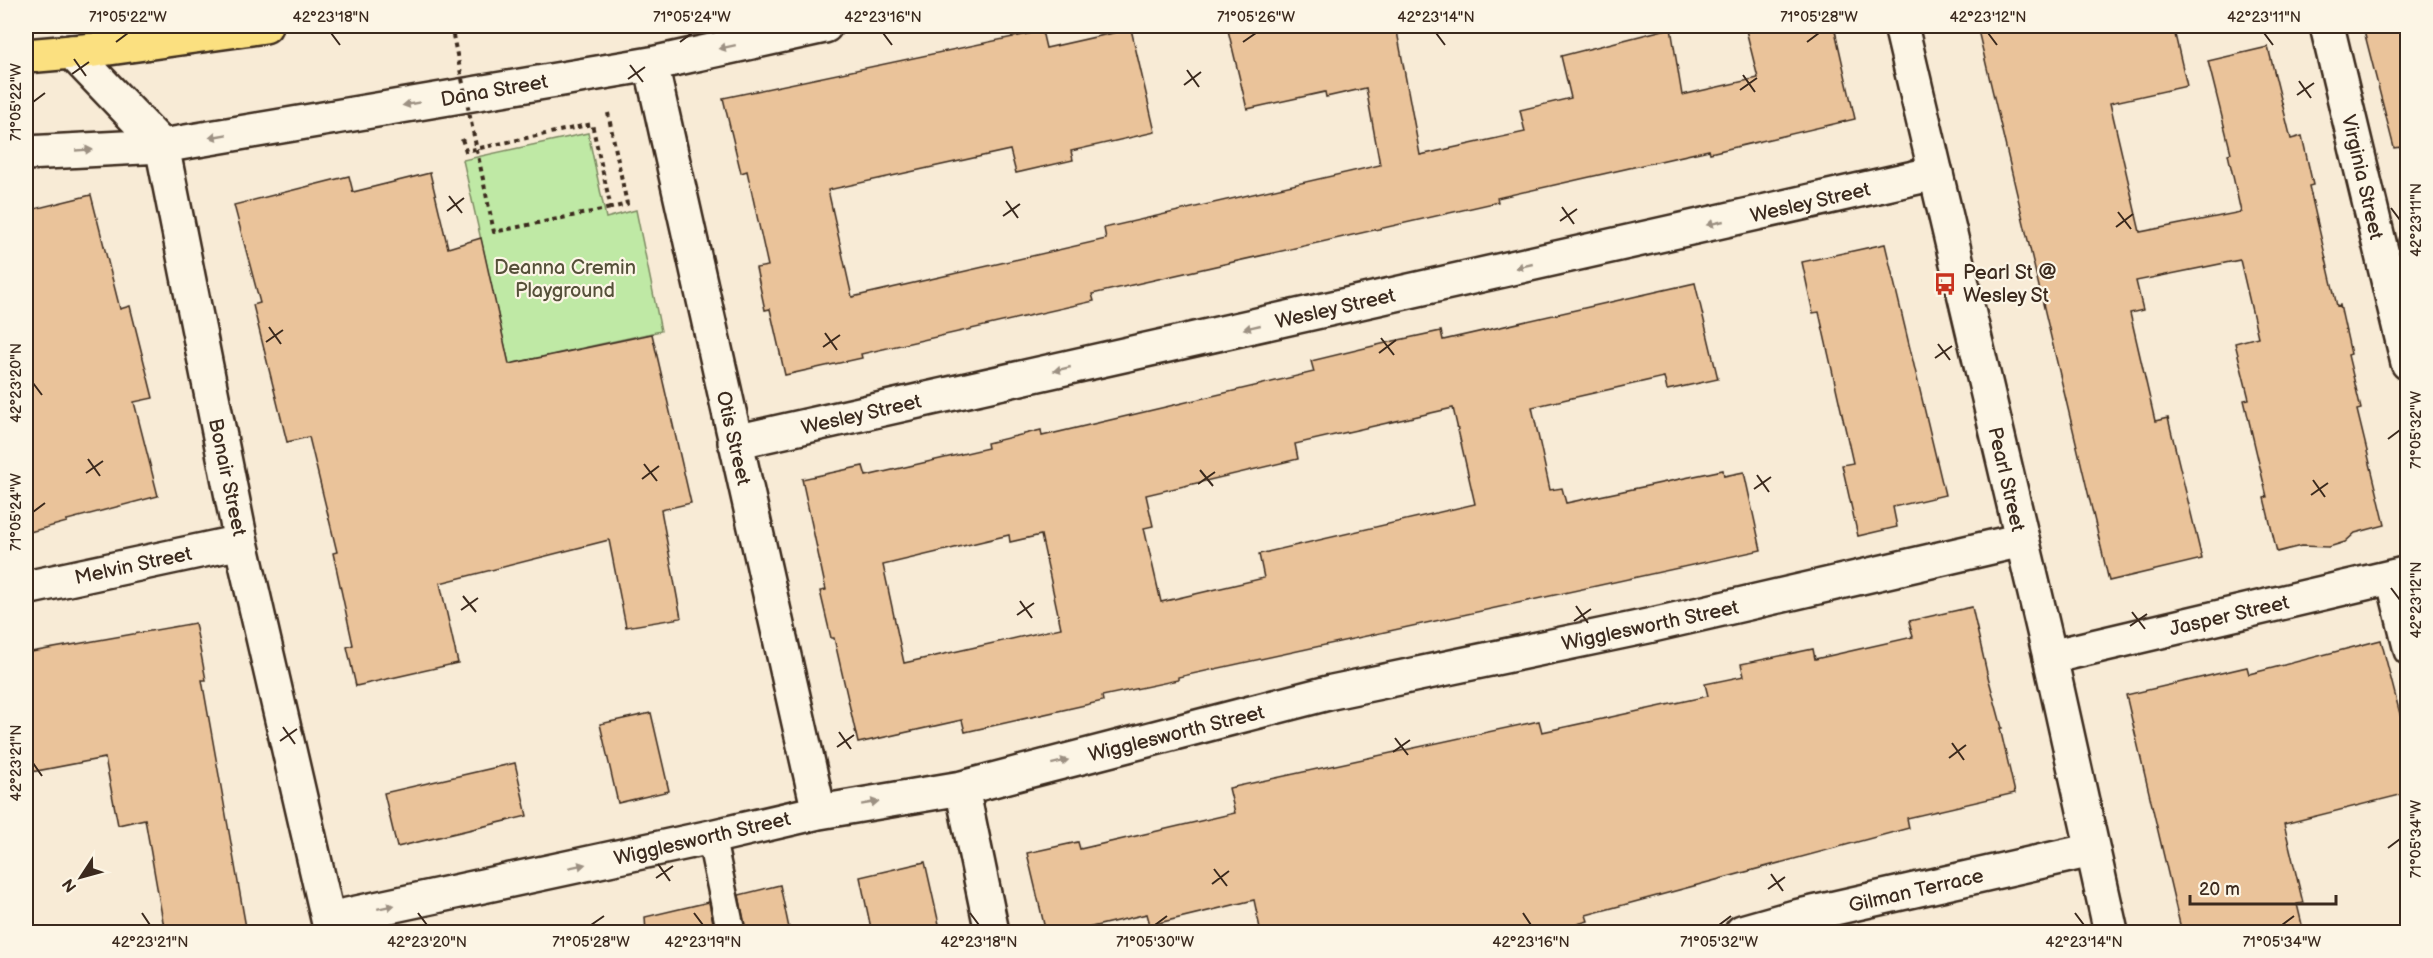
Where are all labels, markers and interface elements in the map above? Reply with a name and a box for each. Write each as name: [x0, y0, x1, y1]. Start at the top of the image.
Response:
text: 71°05'22"W: [89, 8, 167, 27]
text: 42°23'18"N: [293, 8, 370, 27]
text: 71°05'24"W: [653, 8, 731, 27]
text: 42°23'16"N: [844, 8, 922, 27]
text: 71°05'26"W: [1217, 8, 1295, 27]
text: 42°23'14"N: [1397, 8, 1475, 27]
text: 71°05'28"W: [1780, 8, 1858, 27]
text: 42°23'12"N: [1949, 8, 2027, 27]
text: 42°23'11"N: [2227, 8, 2301, 27]
one-way arrow: [717, 43, 736, 52]
text: 71°05'22"W: [7, 63, 26, 141]
street label: Dana Street: [439, 70, 550, 112]
one-way arrow: [401, 100, 420, 109]
street label: Virginia Street: [2336, 113, 2388, 242]
one-way arrow: [209, 132, 228, 141]
one-way arrow: [74, 145, 93, 155]
street label: Wesley Street: [1748, 178, 1873, 228]
text: 42°23'11"N: [2407, 183, 2426, 257]
one-way arrow: [1705, 219, 1724, 228]
park label: Deanna Cremin Playground: [494, 256, 636, 303]
one-way arrow: [1515, 261, 1534, 271]
place label: Pearl St @ Wesley St: [1963, 261, 2057, 308]
bus stop icon: Pearl St @ Wesley St: [1932, 271, 1958, 297]
street label: Wesley Street: [1273, 284, 1398, 334]
one-way arrow: [1243, 322, 1261, 332]
text: 42°23'20"N: [7, 343, 26, 423]
one-way arrow: [1052, 365, 1071, 374]
street label: Otis Street: [711, 389, 756, 488]
street label: Wesley Street: [799, 390, 924, 440]
text: 71°05'32"W: [2407, 391, 2426, 469]
street label: Bonair Street: [203, 416, 251, 538]
street label: Pearl Street: [1982, 425, 2030, 534]
text: 71°05'24"W: [7, 473, 26, 551]
street label: Melvin Street: [72, 542, 194, 590]
text: 42°23'12"N: [2407, 561, 2426, 639]
street label: Jasper Street: [2167, 591, 2291, 641]
street label: Wigglesworth Street: [1560, 595, 1741, 656]
street label: Wigglesworth Street: [1086, 701, 1267, 767]
text: 42°23'21"N: [7, 725, 26, 801]
one-way arrow: [1051, 757, 1070, 767]
one-way arrow: [861, 799, 880, 808]
text: 71°05'34"W: [2407, 799, 2426, 878]
street label: Wigglesworth Street: [612, 807, 793, 871]
north arrow: [51, 847, 111, 907]
one-way arrow: [567, 861, 586, 870]
street label: Gilman Terrace: [1846, 864, 1986, 918]
scale bar: [2190, 868, 2336, 906]
text: N: [59, 874, 81, 895]
text: 20 m: [2199, 879, 2240, 900]
one-way arrow: [377, 902, 396, 911]
text: 42°23'21"N: [112, 933, 188, 952]
text: 42°23'20"N: [387, 933, 467, 952]
text: 71°05'28"W: [552, 933, 630, 952]
text: 42°23'19"N: [665, 933, 741, 952]
text: 42°23'18"N: [941, 933, 1018, 952]
text: 71°05'30"W: [1116, 933, 1194, 952]
text: 42°23'16"N: [1492, 933, 1570, 952]
text: 71°05'32"W: [1680, 933, 1758, 952]
text: 42°23'14"N: [2045, 933, 2123, 952]
text: 71°05'34"W: [2243, 933, 2322, 952]

